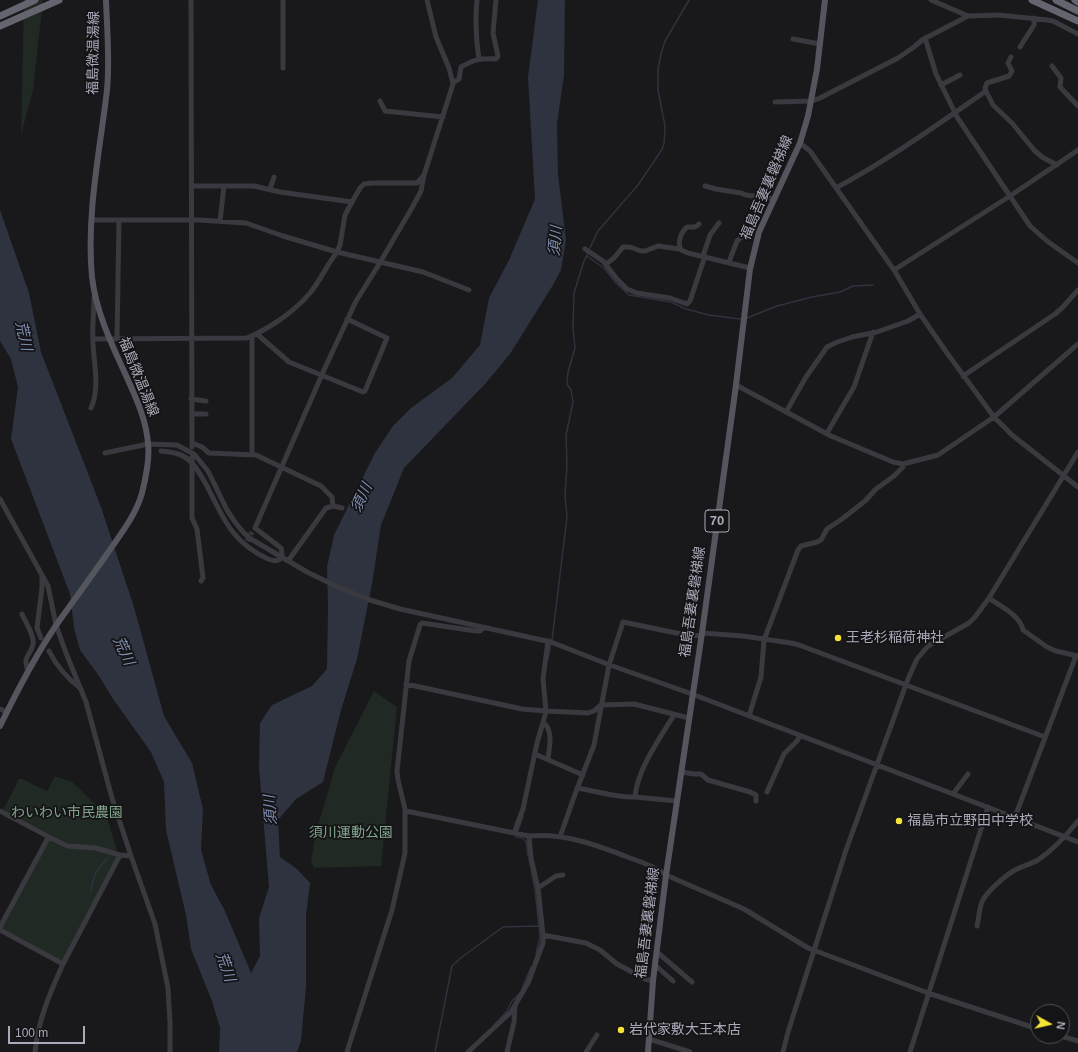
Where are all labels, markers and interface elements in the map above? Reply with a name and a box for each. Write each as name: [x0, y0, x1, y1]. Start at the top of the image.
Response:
street label: 福島微温湯線: [85, 11, 103, 95]
street label: 福島吾妻裏磐梯線: [737, 133, 797, 243]
water label: 須川: [546, 225, 566, 257]
water label: 荒川: [11, 319, 35, 353]
street label: 福島微温湯線: [114, 335, 162, 419]
water label: 須川: [348, 481, 376, 515]
road number: 70: [705, 510, 729, 532]
street label: 福島吾妻裏磐梯線: [677, 545, 709, 659]
place label: 王老杉稲荷神社: [846, 630, 944, 646]
marker: 王老杉稲荷神社: [833, 633, 843, 643]
water label: 荒川: [109, 634, 137, 668]
water label: 須川: [261, 794, 281, 826]
park label: わいわい市民農園: [11, 805, 123, 821]
place label: 福島市立野田中学校: [907, 813, 1033, 829]
marker: 福島市立野田中学校: [894, 816, 904, 826]
park label: 須川運動公園: [309, 825, 393, 841]
street label: 福島吾妻裏磐梯線: [633, 866, 663, 980]
water label: 荒川: [211, 950, 239, 984]
north arrow: [1030, 1004, 1070, 1044]
scale bar: [10, 1018, 87, 1044]
text: N: [1054, 1021, 1067, 1030]
place label: 岩代家敷大王本店: [629, 1022, 741, 1038]
marker: 岩代家敷大王本店: [616, 1025, 626, 1035]
text: 100 m: [15, 1026, 48, 1040]

